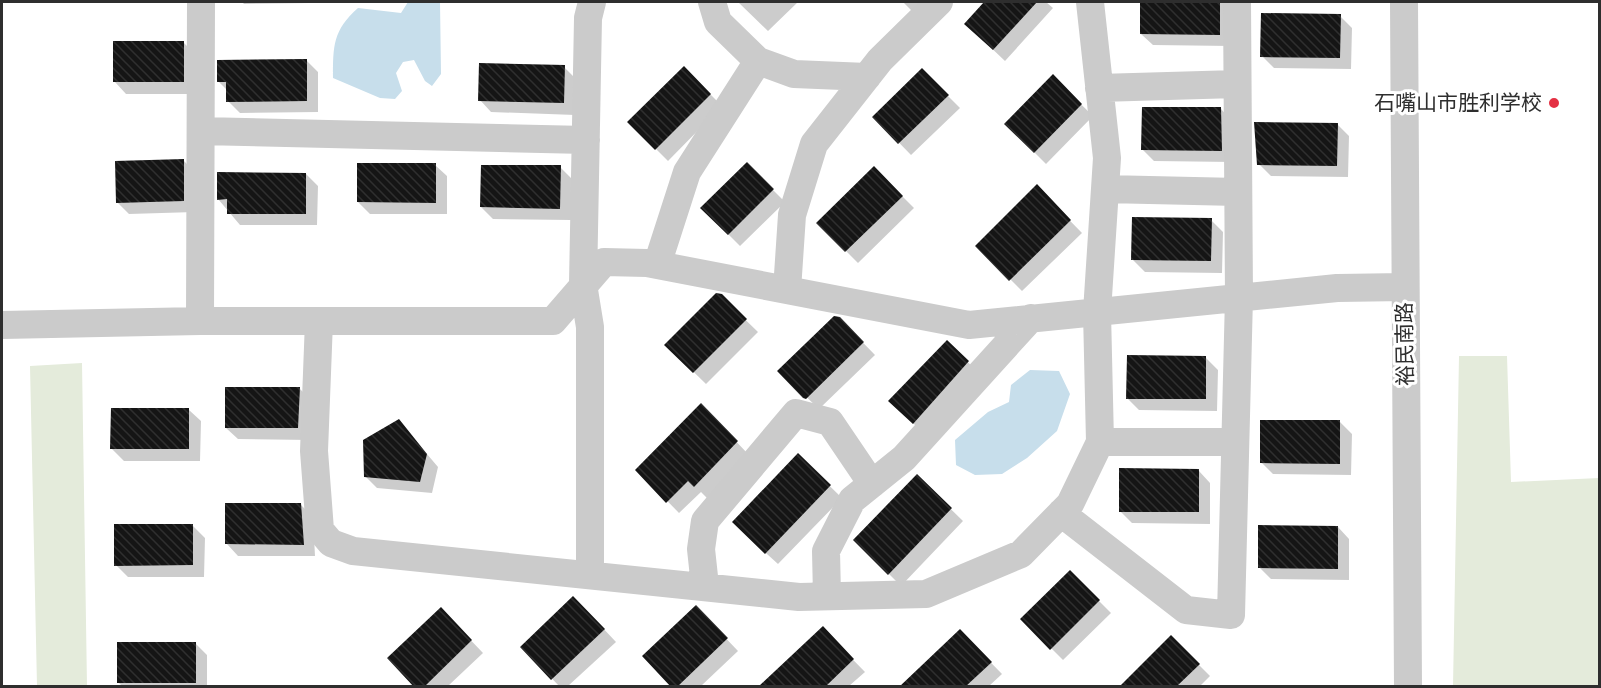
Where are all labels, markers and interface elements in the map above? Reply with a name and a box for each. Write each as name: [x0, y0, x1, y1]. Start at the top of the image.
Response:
place label: 石嘴山市胜利学校: [1374, 90, 1542, 115]
marker: 石嘴山市胜利学校: [1547, 96, 1561, 110]
street label: 裕民南路: [1391, 302, 1418, 386]

